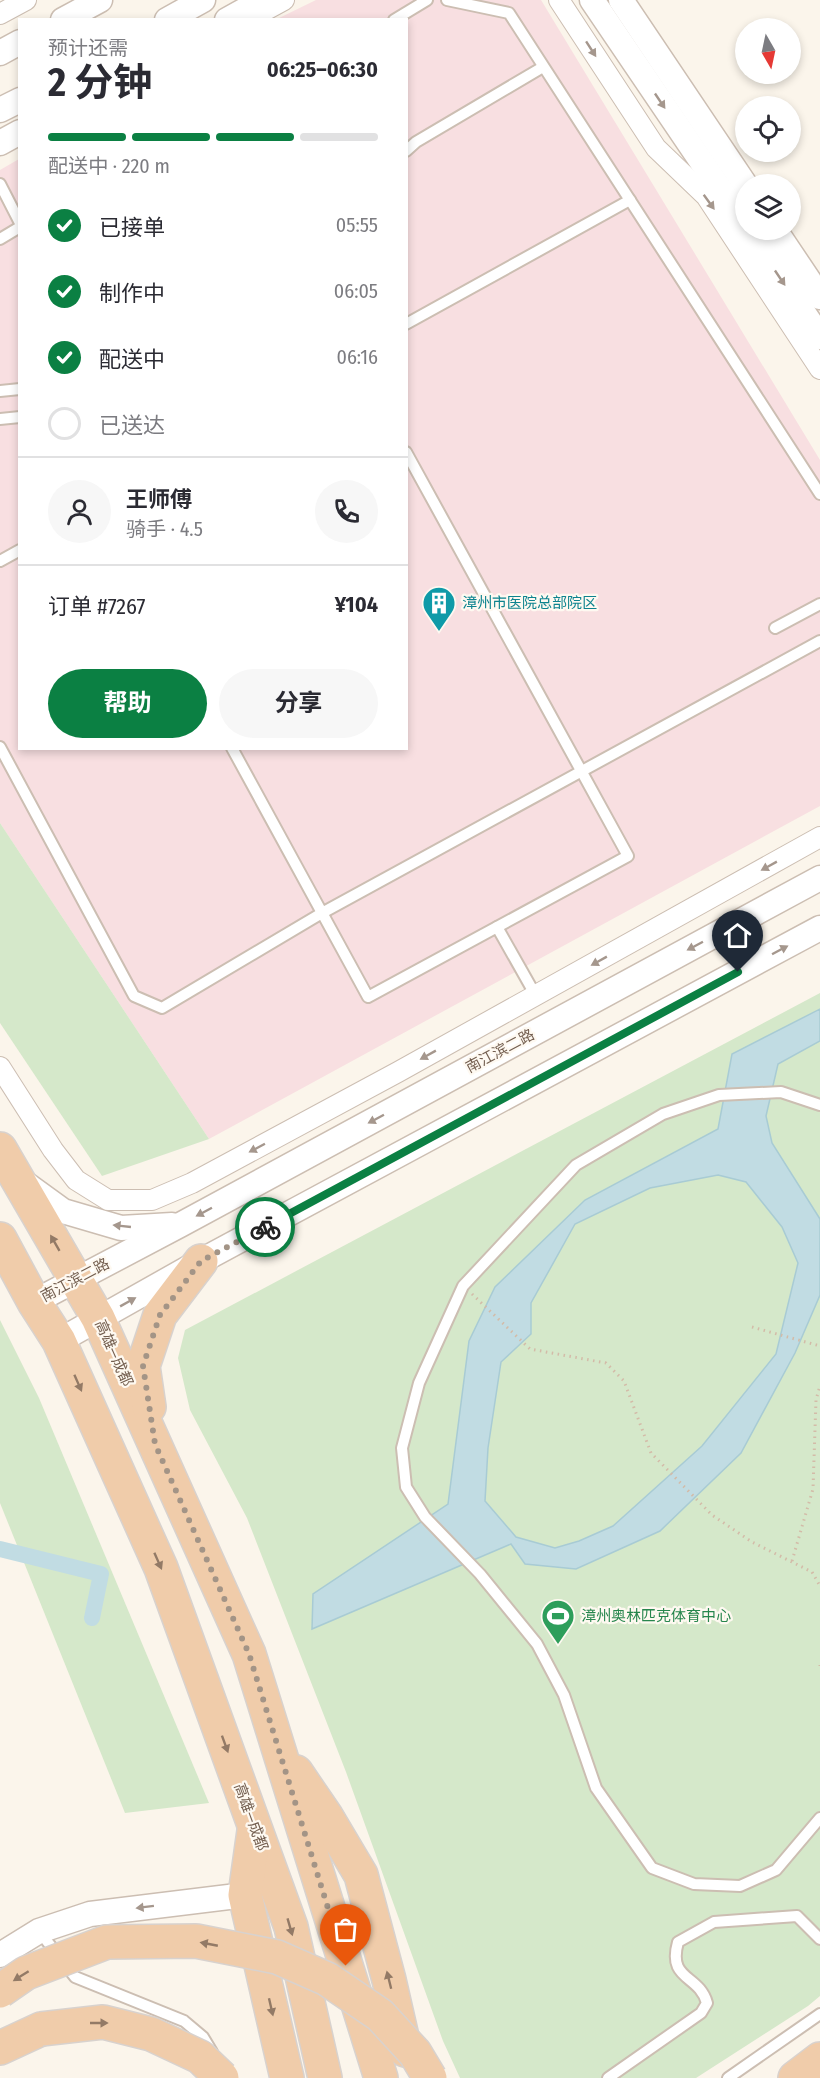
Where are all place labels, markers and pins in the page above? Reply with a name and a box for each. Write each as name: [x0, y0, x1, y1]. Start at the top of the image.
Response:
building icon: 漳州市医院总部院区: [421, 585, 457, 632]
place label: 漳州市医院总部院区: [462, 594, 597, 612]
pin: [712, 910, 763, 972]
sports icon: 漳州奥林匹克体育中心: [540, 1598, 576, 1645]
place label: 漳州奥林匹克体育中心: [581, 1607, 731, 1625]
pin: [320, 1904, 371, 1966]

